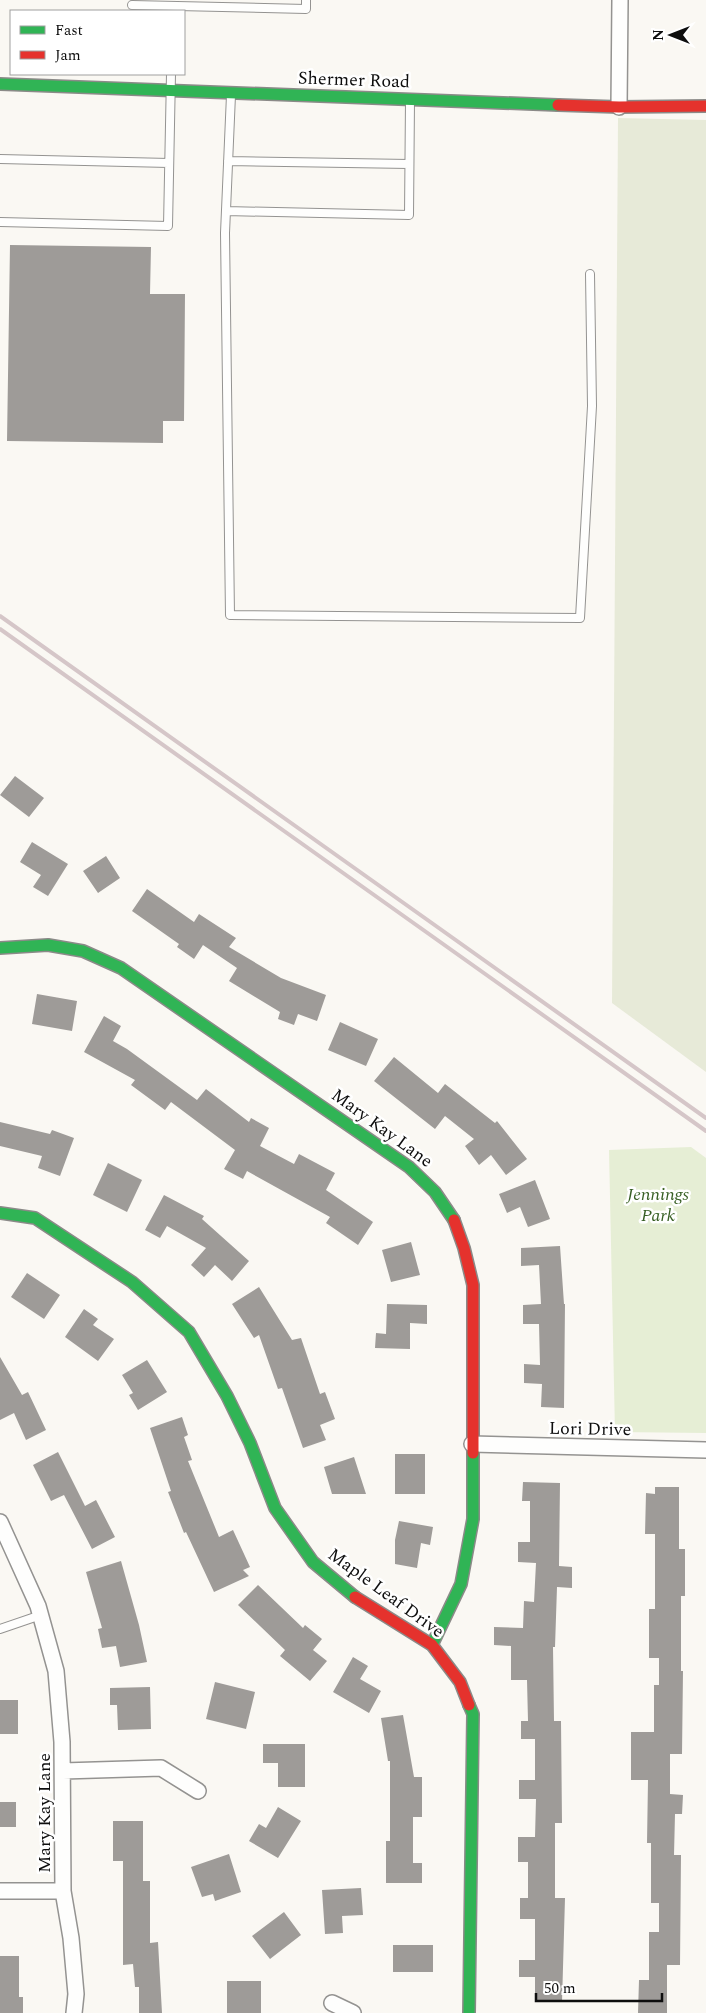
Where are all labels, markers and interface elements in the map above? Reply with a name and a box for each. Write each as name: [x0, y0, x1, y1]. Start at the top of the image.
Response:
legend: [10, 10, 185, 75]
north arrow: [646, 10, 696, 60]
text: Fast: [55, 19, 83, 42]
text: N: [648, 29, 669, 41]
text: Jam: [55, 44, 81, 67]
street label: Shermer Road: [297, 65, 411, 95]
street label: Mary Kay Lane: [325, 1082, 439, 1174]
park label: Jennings Park: [625, 1181, 690, 1229]
street label: Lori Drive: [549, 1415, 631, 1443]
street label: Maple Leaf Drive: [322, 1541, 450, 1645]
street label: Mary Kay Lane: [31, 1753, 58, 1873]
scale bar: [536, 1970, 662, 2002]
text: 50 m: [544, 1977, 576, 2000]

